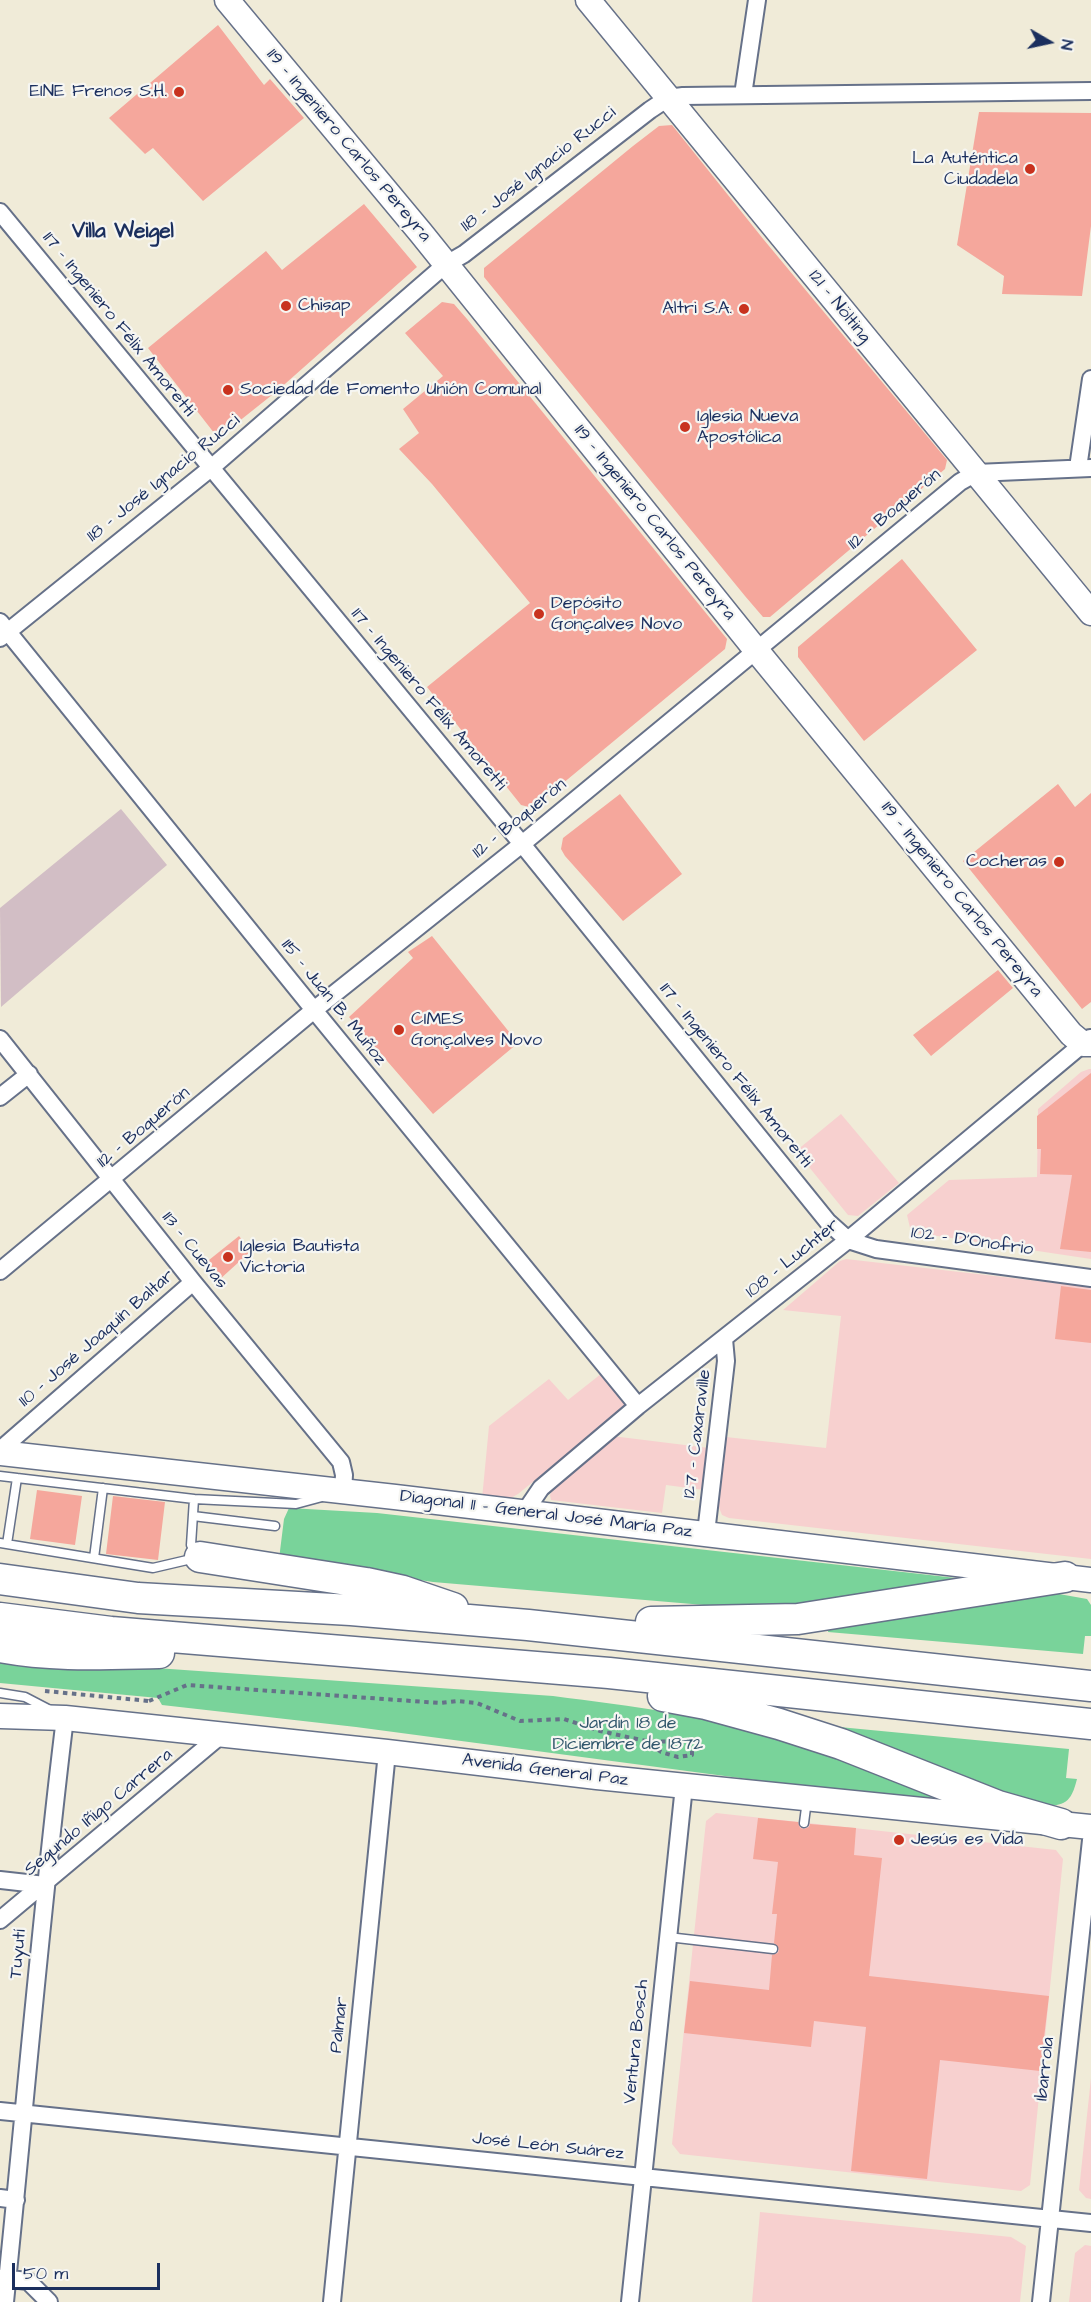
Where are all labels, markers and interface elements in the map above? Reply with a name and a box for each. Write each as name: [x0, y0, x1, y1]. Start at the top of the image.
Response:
north arrow: [1019, 12, 1079, 72]
text: N: [1055, 38, 1078, 51]
street label: 119 - Ingeniero Carlos Pereyra: [261, 45, 435, 247]
place label: EINE Frenos S.H.: [29, 81, 167, 103]
marker: EINE Frenos S.H.: [172, 85, 186, 99]
street label: 118 - José Ignacio Rucci: [457, 103, 621, 237]
place label: La Auténtica Ciudadela: [912, 148, 1018, 190]
marker: La Auténtica Ciudadela: [1023, 162, 1037, 176]
district label: Villa Weigel: [72, 220, 174, 246]
street label: 117 - Ingeniero Félix Amoretti: [37, 228, 199, 422]
street label: 121 - Nölting: [803, 266, 875, 348]
place label: Chisap: [298, 295, 351, 317]
place label: Altri S.A.: [662, 298, 732, 320]
marker: Chisap: [279, 299, 293, 313]
marker: Altri S.A.: [737, 302, 751, 316]
place label: Sociedad de Fomento Unión Comunal: [240, 379, 542, 401]
marker: Sociedad de Fomento Unión Comunal: [221, 383, 235, 397]
place label: Iglesia Nueva Apostólica: [697, 406, 798, 448]
street label: 118 - José Ignacio Rucci: [83, 411, 245, 547]
marker: Iglesia Nueva Apostólica: [678, 420, 692, 434]
street label: 119 - Ingeniero Carlos Pereyra: [568, 421, 740, 625]
street label: 112 - Boquerón: [844, 465, 946, 555]
place label: Depósito Gonçalves Novo: [551, 593, 682, 636]
street label: 117 - Ingeniero Félix Amoretti: [345, 605, 511, 795]
marker: Depósito Gonçalves Novo: [532, 607, 546, 621]
street label: 112 - Boquerón: [469, 774, 571, 864]
street label: 119 - Ingeniero Carlos Pereyra: [875, 798, 1047, 1002]
place label: Cocheras: [966, 851, 1047, 873]
marker: Cocheras: [1052, 855, 1066, 869]
street label: 115 - Juan B. Muñoz: [276, 936, 390, 1070]
street label: 117 - Ingeniero Félix Amoretti: [654, 979, 816, 1173]
place label: CIMES Gonçalves Novo: [411, 1009, 542, 1052]
marker: CIMES Gonçalves Novo: [392, 1023, 406, 1037]
street label: 112 - Boquerón: [93, 1083, 195, 1173]
street label: 113 - Cuevas: [156, 1208, 232, 1294]
street label: 108 - Luchter: [742, 1215, 844, 1303]
street label: 102 - D'Onofrio: [909, 1223, 1035, 1261]
place label: Iglesia Bautista Victoria: [240, 1236, 359, 1278]
marker: Iglesia Bautista Victoria: [221, 1250, 235, 1264]
street label: 110 - José Joaquín Baltar: [15, 1266, 179, 1412]
street label: 127 - Caxaraville: [679, 1368, 717, 1500]
street label: Diagonal 11 - General José María Paz: [399, 1486, 693, 1544]
park label: Jardín 18 de Diciembre de 1872: [553, 1713, 703, 1756]
street label: Segundo Iñigo Carrera: [20, 1745, 178, 1881]
street label: Avenida General Paz: [461, 1750, 629, 1792]
place label: Jesús es Vida: [911, 1829, 1023, 1851]
marker: Jesús es Vida: [892, 1833, 906, 1847]
street label: Tuyutí: [6, 1928, 32, 1980]
street label: Ventura Bosch: [620, 1979, 654, 2105]
street label: Palmar: [326, 1996, 354, 2054]
street label: Ibarrola: [1032, 2036, 1060, 2102]
street label: José León Suárez: [471, 2128, 625, 2166]
scale bar: [15, 2251, 164, 2289]
text: 50 m: [23, 2261, 68, 2286]

